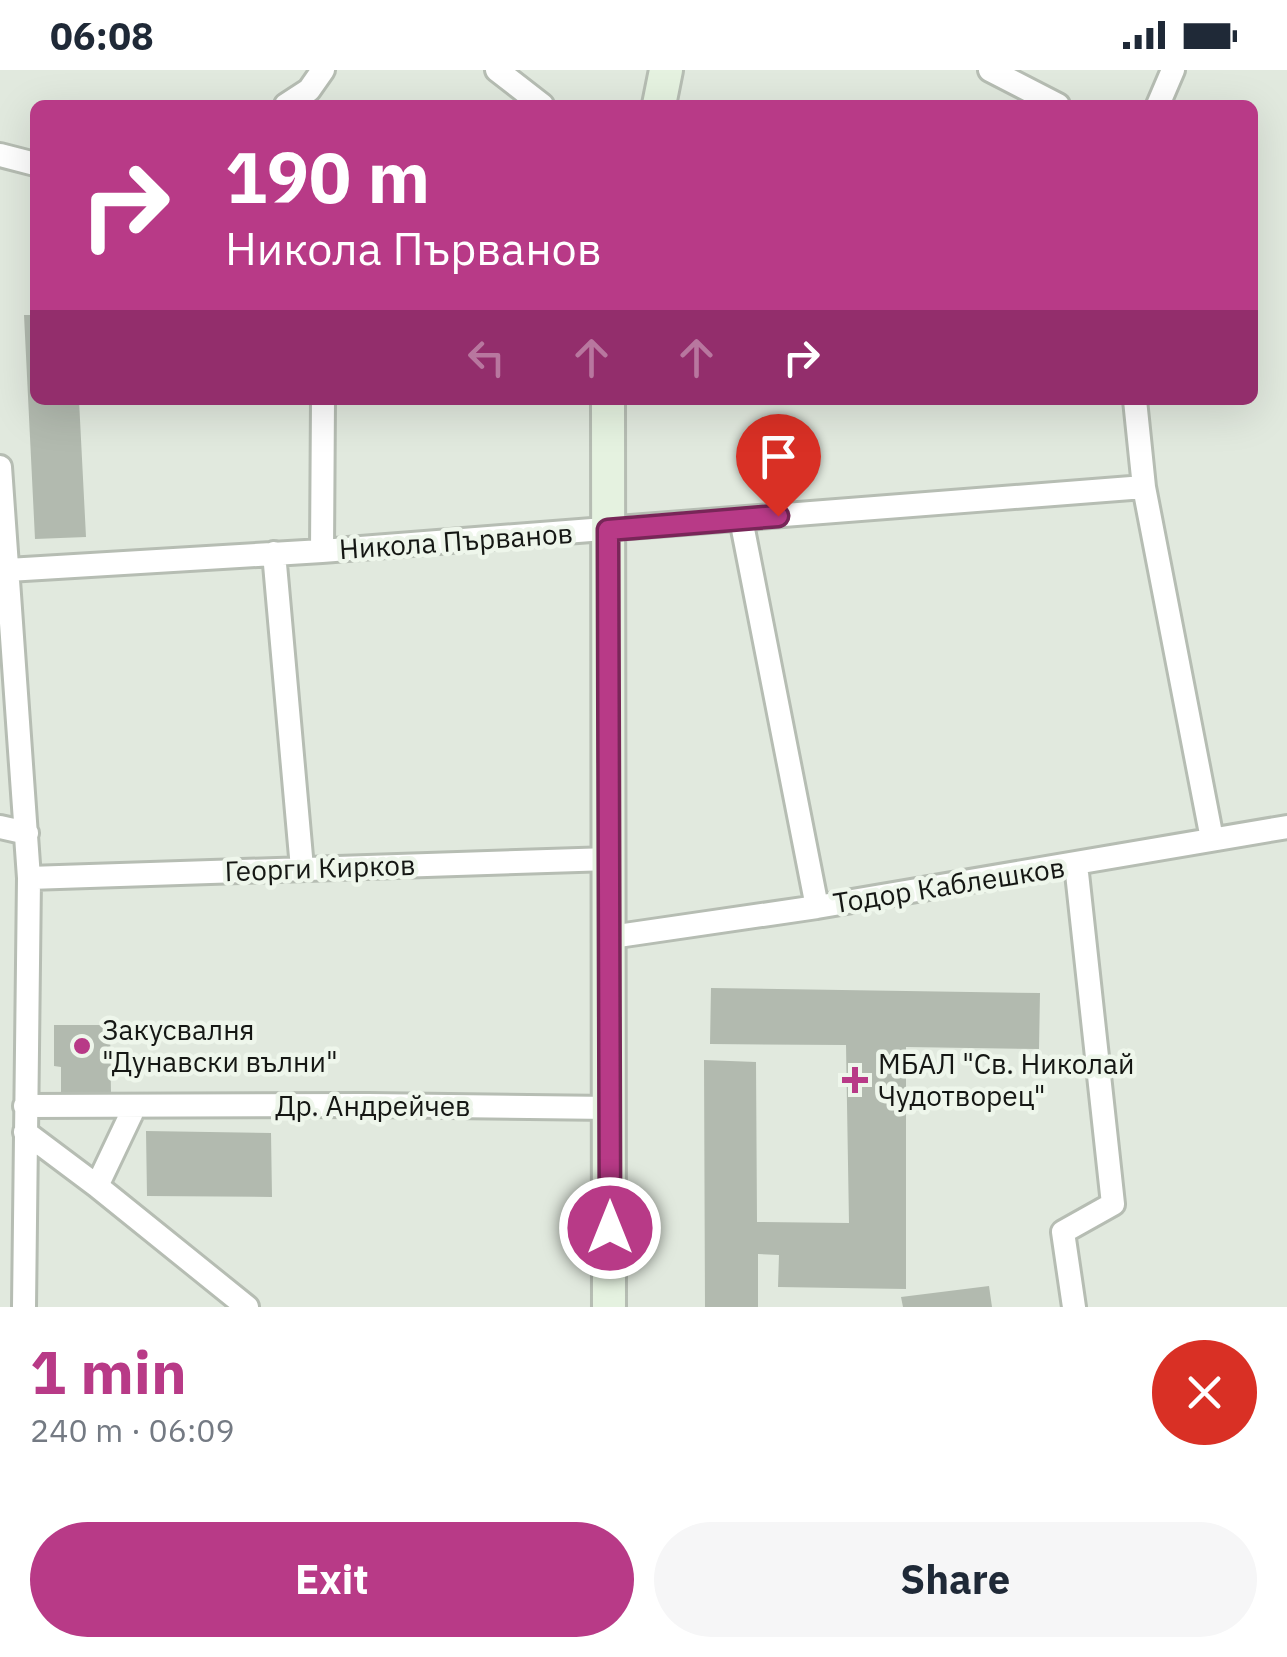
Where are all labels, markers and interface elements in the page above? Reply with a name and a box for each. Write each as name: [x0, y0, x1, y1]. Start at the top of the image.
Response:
text: 06:08: [50, 11, 154, 60]
text: 190 m: [225, 131, 430, 222]
icon: right: [60, 140, 190, 270]
text: Никола Първанов: [225, 219, 602, 277]
icon: left: [459, 330, 514, 385]
icon: ahead: [564, 330, 619, 385]
icon: ahead: [669, 330, 724, 385]
icon: right: [774, 330, 829, 385]
pin: [736, 414, 821, 517]
icon: arrive: [751, 429, 806, 484]
street label: Никола Първанов: [338, 514, 574, 567]
street label: Георги Кирков: [224, 846, 416, 889]
street label: Тодор Каблешков: [830, 848, 1067, 921]
place label: Закусвалня "Дунавски вълни": [102, 1011, 338, 1080]
marker: Закусвалня "Дунавски вълни": [71, 1035, 93, 1057]
place label: МБАЛ "Св. Николай Чудотворец": [878, 1045, 1134, 1114]
marker: МБАЛ "Св. Николай Чудотворец": [842, 1067, 868, 1093]
street label: Др. Андрейчев: [275, 1087, 471, 1124]
position arrow: [558, 1176, 662, 1280]
text: 1 min: [30, 1332, 187, 1411]
button: close: [1152, 1340, 1257, 1445]
text: 240 m · 06:09: [30, 1409, 235, 1451]
button: Exit: [30, 1522, 634, 1637]
button: Share: [654, 1522, 1257, 1637]

